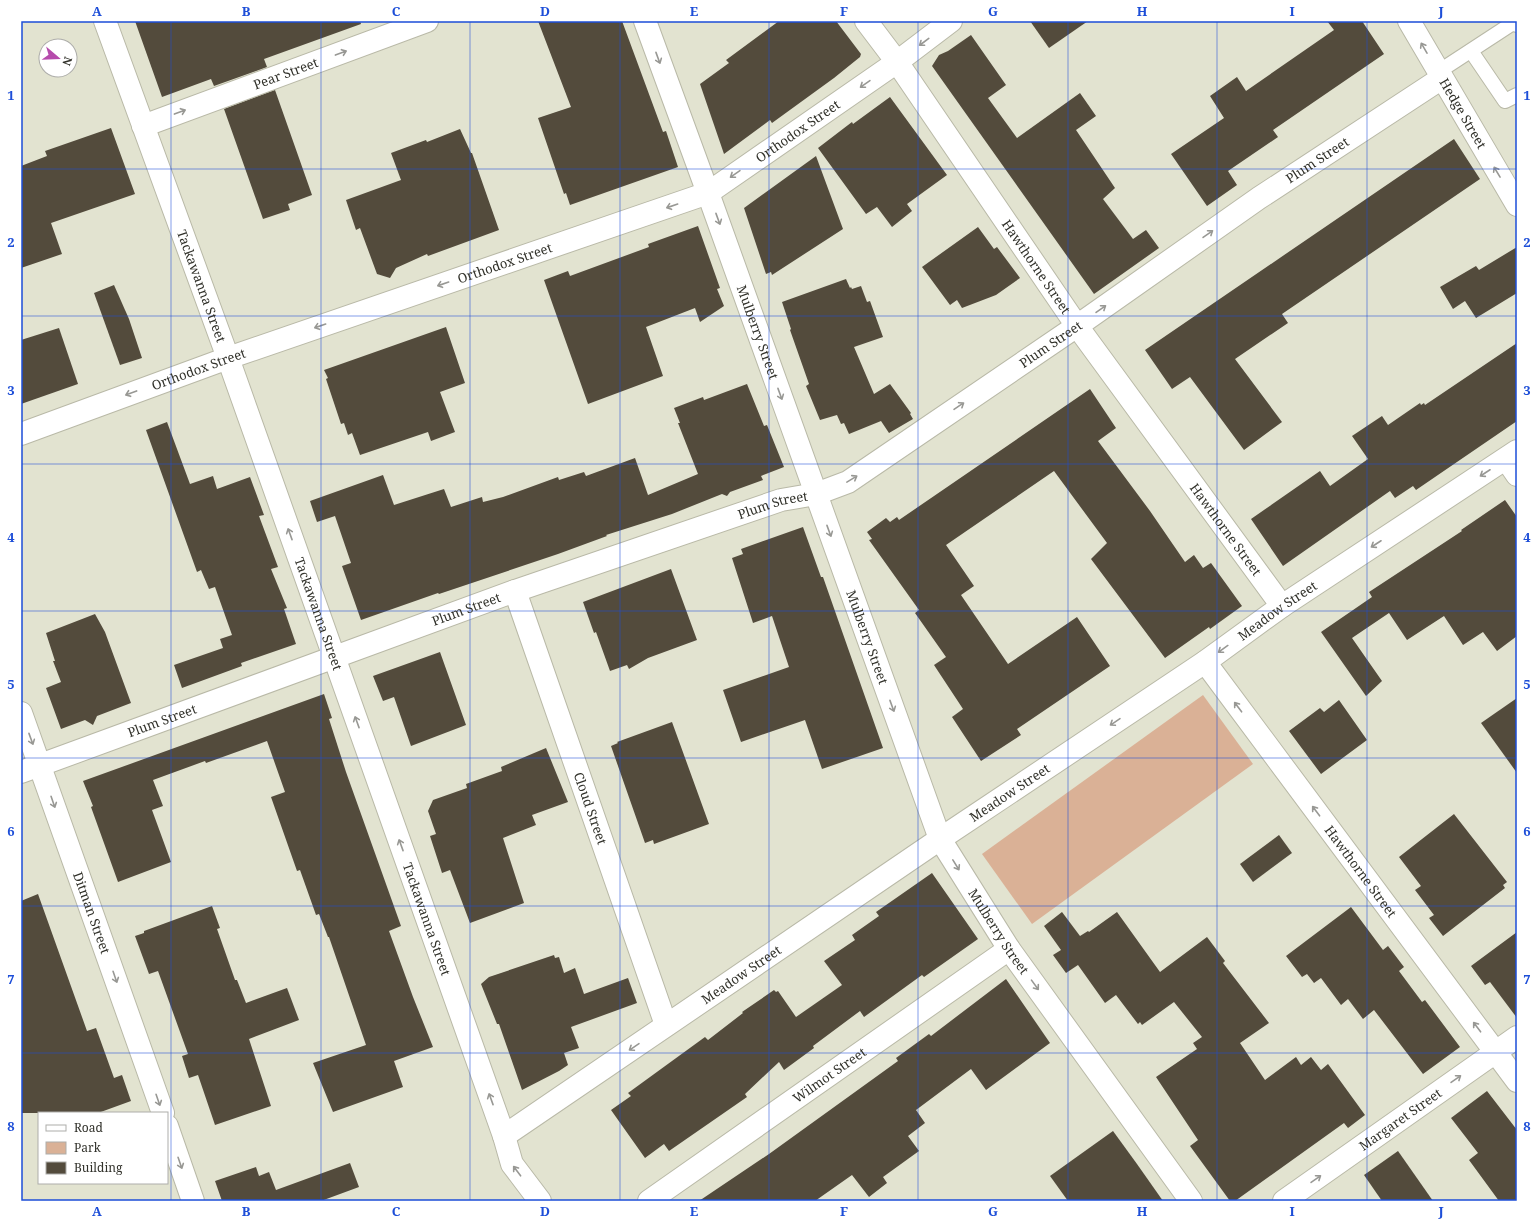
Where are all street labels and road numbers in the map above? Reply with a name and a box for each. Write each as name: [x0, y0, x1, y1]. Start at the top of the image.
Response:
street label: Pear Street: [251, 53, 321, 94]
street label: Hedge Street: [1435, 75, 1491, 152]
street label: Orthodox Street: [752, 95, 844, 167]
street label: Plum Street: [1282, 132, 1353, 187]
street label: Hawthorne Street: [998, 216, 1075, 318]
street label: Tackawanna Street: [173, 227, 231, 345]
street label: Orthodox Street: [455, 238, 555, 287]
street label: Mulberry Street: [733, 283, 783, 382]
street label: Plum Street: [1016, 316, 1086, 372]
street label: Orthodox Street: [149, 344, 248, 394]
street label: Hawthorne Street: [1186, 480, 1266, 580]
street label: Plum Street: [735, 487, 809, 523]
street label: Tackawanna Street: [290, 555, 347, 673]
street label: Meadow Street: [1234, 576, 1321, 644]
street label: Plum Street: [429, 588, 503, 630]
street label: Mulberry Street: [842, 588, 893, 687]
street label: Plum Street: [125, 699, 199, 741]
street label: Meadow Street: [966, 759, 1053, 826]
street label: Cloud Street: [570, 770, 612, 847]
street label: Hawthorne Street: [1321, 822, 1401, 921]
street label: Tackawanna Street: [399, 860, 455, 978]
street label: Ditman Street: [69, 869, 115, 957]
street label: Mulberry Street: [964, 885, 1033, 978]
street label: Meadow Street: [698, 941, 785, 1008]
street label: Wilmot Street: [789, 1043, 870, 1107]
street label: Margaret Street: [1355, 1084, 1445, 1155]

